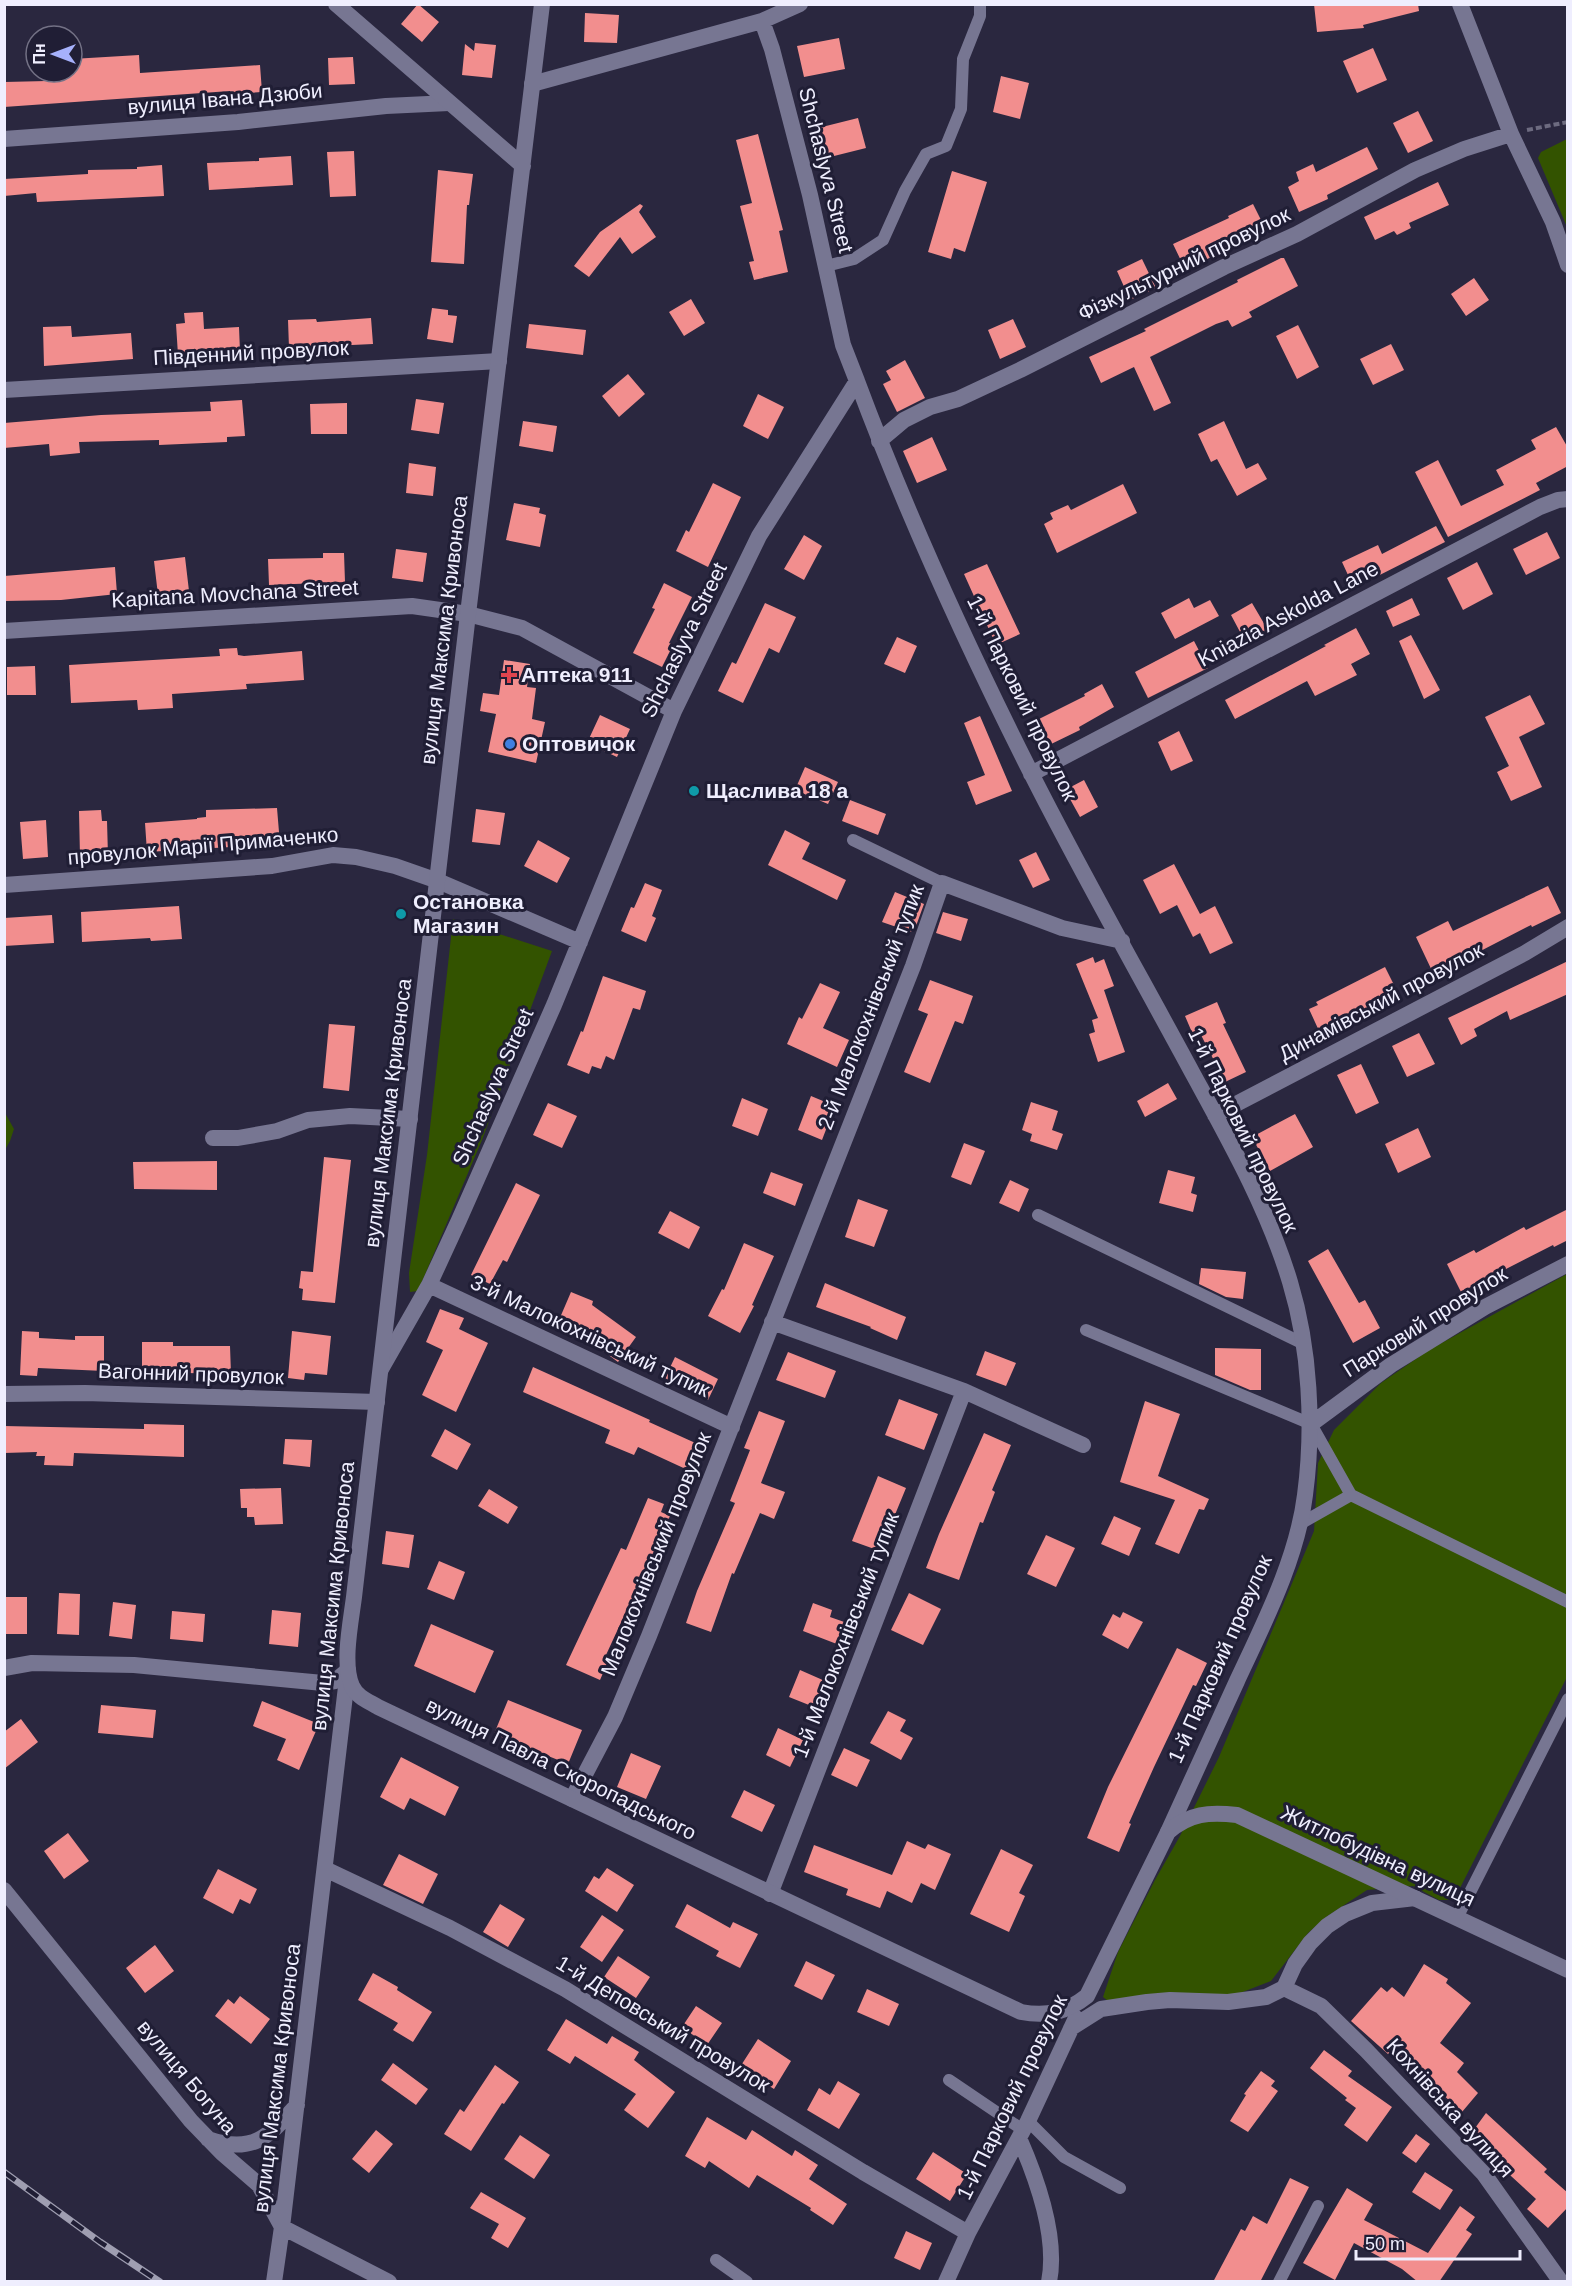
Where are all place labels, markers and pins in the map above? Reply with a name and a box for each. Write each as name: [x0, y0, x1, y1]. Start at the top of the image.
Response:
place label: Аптека 911: [521, 663, 633, 686]
marker: Аптека 911: [502, 668, 516, 682]
place label: Оптовичок: [522, 732, 636, 755]
marker: Оптовичок: [503, 737, 517, 751]
place label: Щаслива 18 а: [706, 779, 849, 802]
marker: Щаслива 18 а: [687, 784, 701, 798]
place label: Остановка Магазин: [413, 890, 524, 937]
marker: Остановка Магазин: [394, 907, 408, 921]

